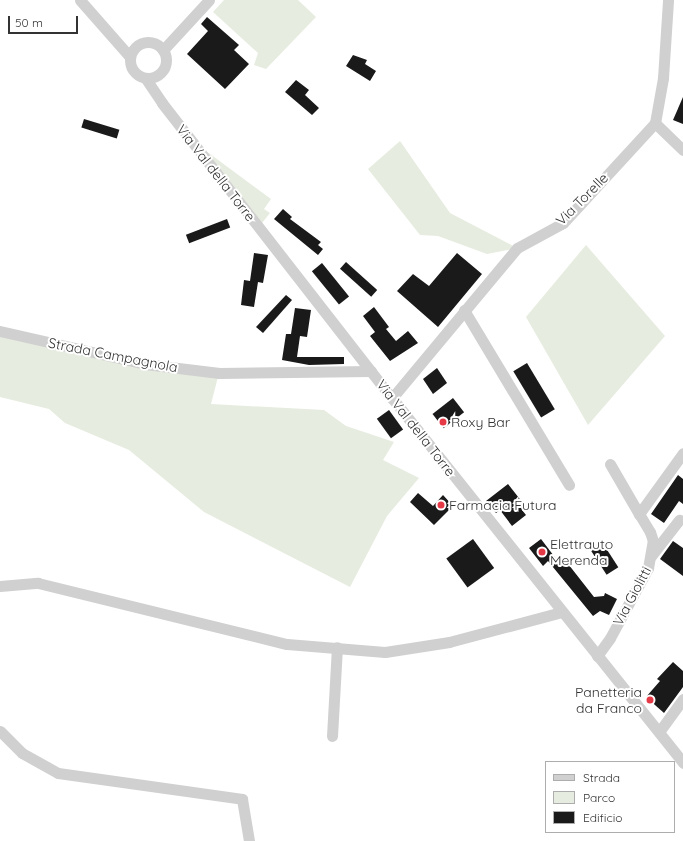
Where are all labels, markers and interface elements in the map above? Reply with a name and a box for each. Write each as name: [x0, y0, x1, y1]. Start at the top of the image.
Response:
scale bar: [10, 8, 80, 34]
text: 50 m: [15, 15, 43, 30]
street label: Via Val della Torre: [173, 121, 259, 225]
street label: Via Torelle: [552, 169, 612, 229]
street label: Strada Campagnola: [47, 334, 179, 376]
street label: Via Val della Torre: [373, 376, 459, 480]
place label: Roxy Bar: [451, 414, 510, 430]
marker: Roxy Bar: [438, 417, 448, 427]
place label: Farmacia Futura: [449, 497, 556, 513]
marker: Farmacia Futura: [436, 500, 446, 510]
place label: Elettrauto Merenda: [550, 536, 613, 568]
marker: Elettrauto Merenda: [537, 547, 547, 557]
street label: Via Giolitti: [609, 564, 655, 628]
place label: Panetteria da Franco: [575, 684, 642, 716]
marker: Panetteria da Franco: [645, 695, 655, 705]
legend: [545, 761, 675, 833]
text: Strada: [583, 770, 620, 785]
text: Parco: [583, 790, 615, 805]
text: Edificio: [583, 810, 623, 825]

